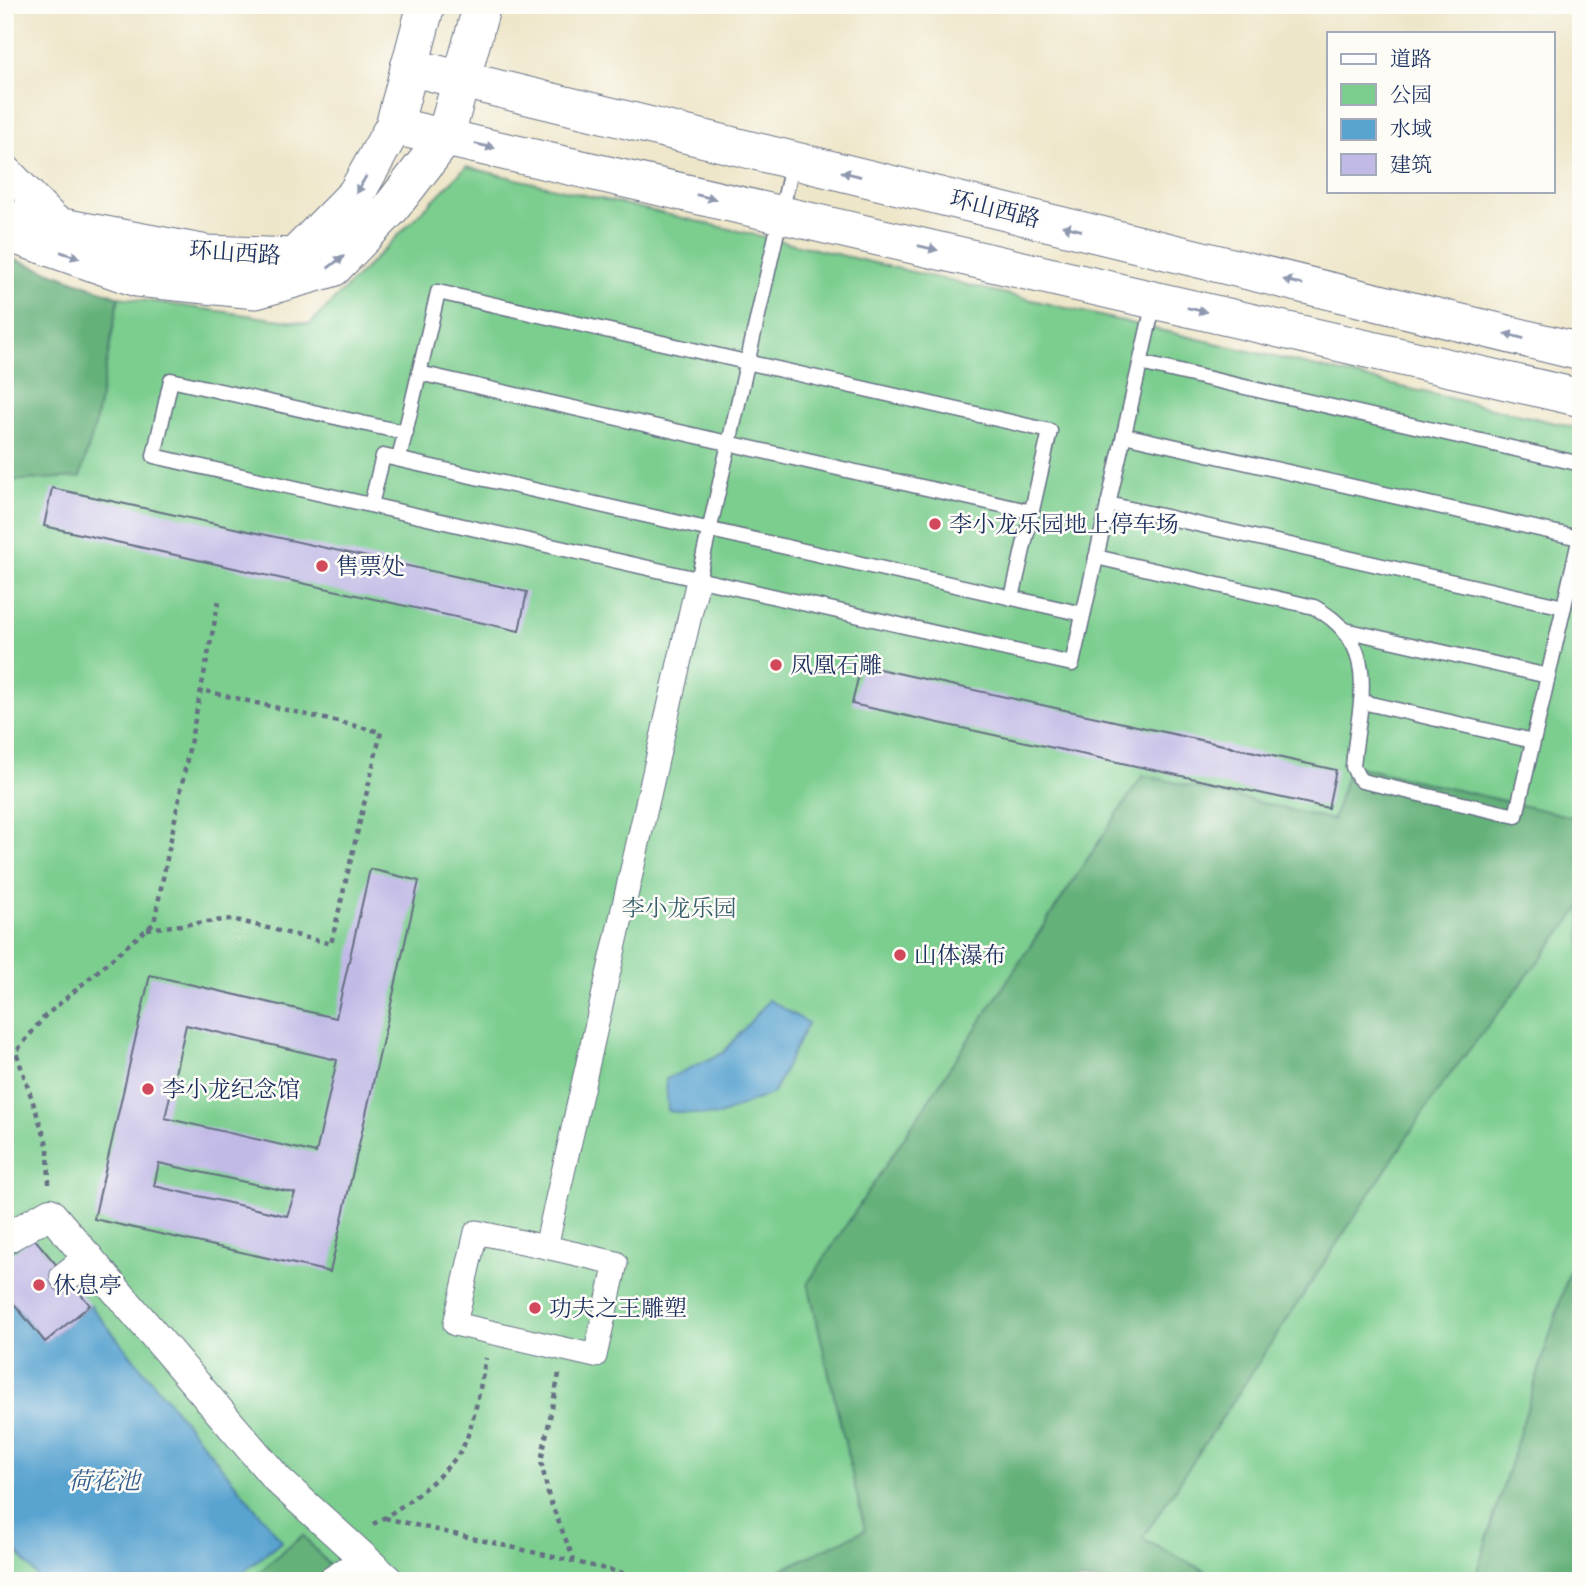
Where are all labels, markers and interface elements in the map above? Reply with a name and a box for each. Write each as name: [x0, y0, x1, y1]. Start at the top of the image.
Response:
legend: [1327, 32, 1554, 192]
text: 道路: [1390, 45, 1432, 74]
text: 公园: [1390, 81, 1432, 110]
text: 水域: [1390, 115, 1432, 144]
one-way arrow: [474, 141, 496, 152]
text: 建筑: [1390, 151, 1432, 180]
one-way arrow: [840, 168, 862, 179]
one-way arrow: [355, 176, 367, 195]
street label: 环山西路: [947, 183, 1043, 235]
one-way arrow: [695, 192, 717, 203]
one-way arrow: [1061, 222, 1083, 233]
street label: 环山西路: [188, 234, 282, 272]
one-way arrow: [917, 243, 939, 254]
one-way arrow: [59, 250, 80, 261]
one-way arrow: [326, 255, 344, 270]
one-way arrow: [1282, 276, 1304, 287]
one-way arrow: [1187, 305, 1209, 316]
one-way arrow: [1503, 330, 1525, 341]
place label: 李小龙乐园地上停车场: [949, 509, 1179, 540]
marker: 李小龙乐园地上停车场: [927, 516, 943, 532]
place label: 售票处: [336, 551, 405, 582]
marker: 售票处: [314, 558, 330, 574]
place label: 凤凰石雕: [790, 650, 882, 681]
marker: 凤凰石雕: [768, 657, 784, 673]
park label: 李小龙乐园: [622, 893, 737, 924]
place label: 山体瀑布: [914, 940, 1006, 971]
marker: 山体瀑布: [892, 947, 908, 963]
place label: 李小龙纪念馆: [162, 1074, 300, 1105]
marker: 李小龙纪念馆: [140, 1081, 156, 1097]
place label: 休息亭: [53, 1270, 122, 1301]
marker: 休息亭: [31, 1277, 47, 1293]
place label: 功夫之王雕塑: [549, 1293, 687, 1324]
marker: 功夫之王雕塑: [527, 1300, 543, 1316]
water label: 荷花池: [68, 1465, 143, 1498]

